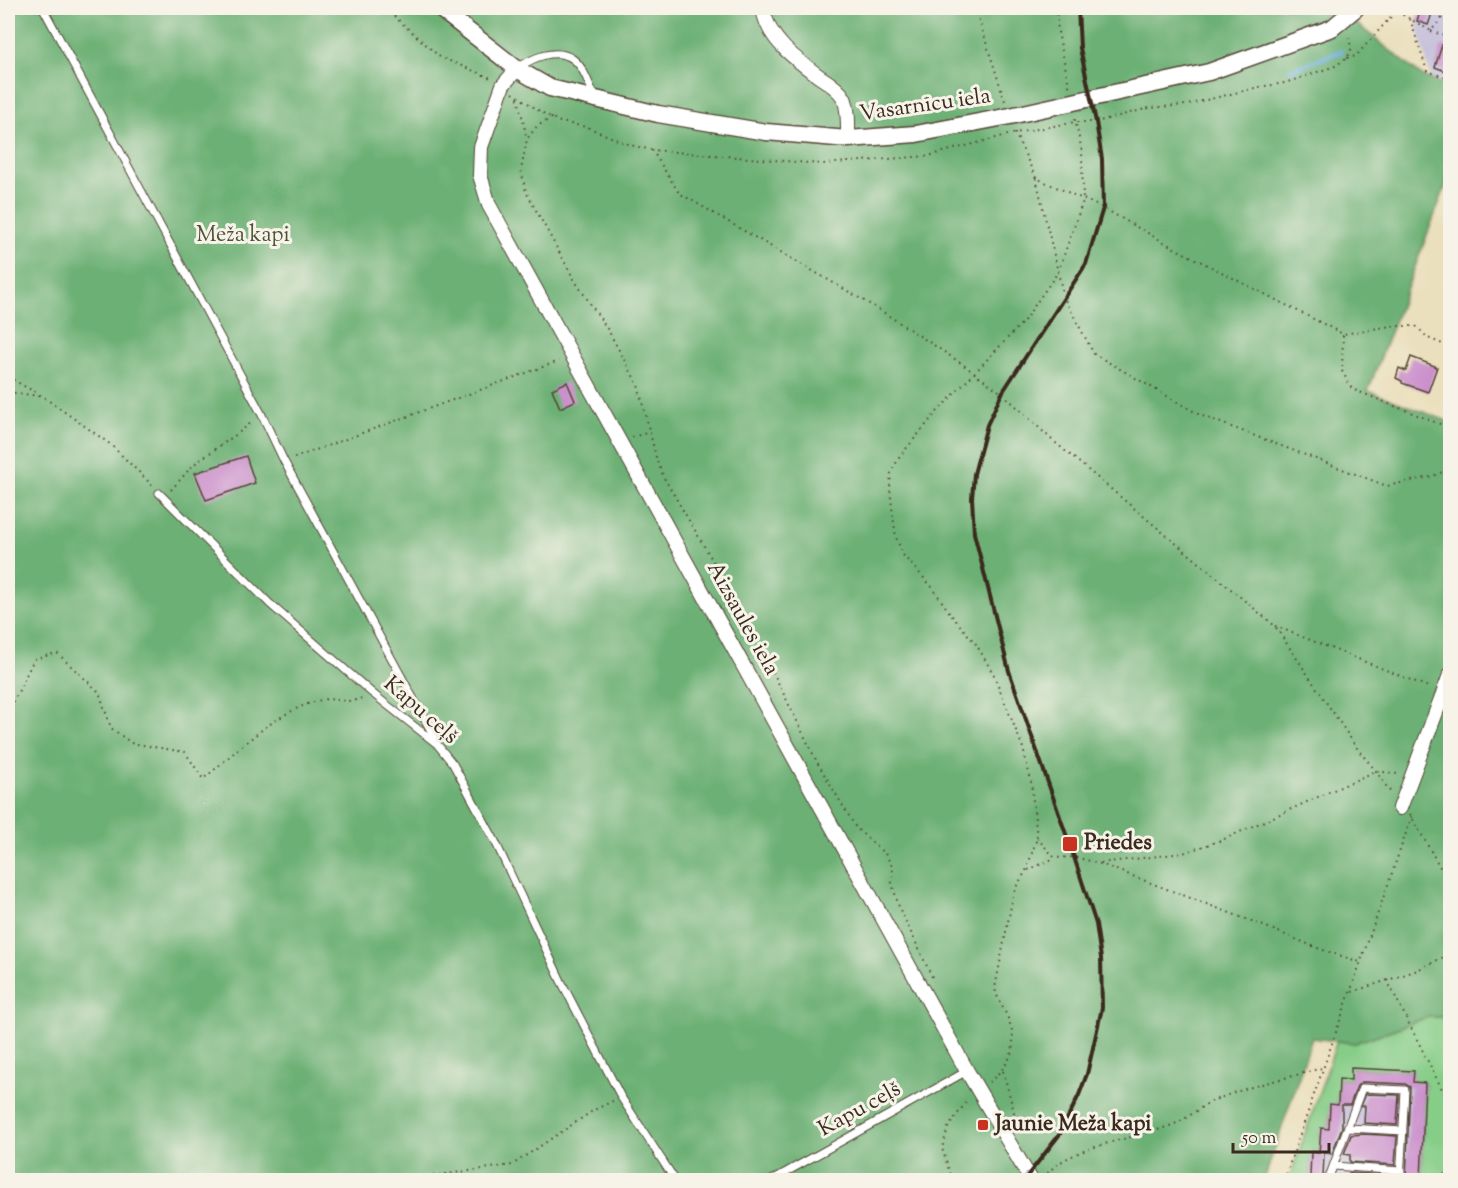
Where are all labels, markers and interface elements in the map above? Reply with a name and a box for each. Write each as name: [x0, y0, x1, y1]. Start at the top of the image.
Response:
street label: Vasarnīcu iela: [857, 81, 993, 131]
park label: Meža kapi: [196, 220, 290, 252]
street label: Aizsaules iela: [698, 556, 786, 682]
street label: Kapu ceļš: [375, 669, 465, 753]
place label: Priedes: [1084, 828, 1152, 860]
marker: Priedes: [1061, 835, 1079, 853]
street label: Kapu ceļš: [813, 1074, 907, 1146]
place label: Jaunie Meža kapi: [993, 1109, 1152, 1141]
scale bar: [1233, 1116, 1329, 1154]
marker: Jaunie Meža kapi: [976, 1118, 990, 1132]
text: 50 m: [1241, 1126, 1277, 1152]

